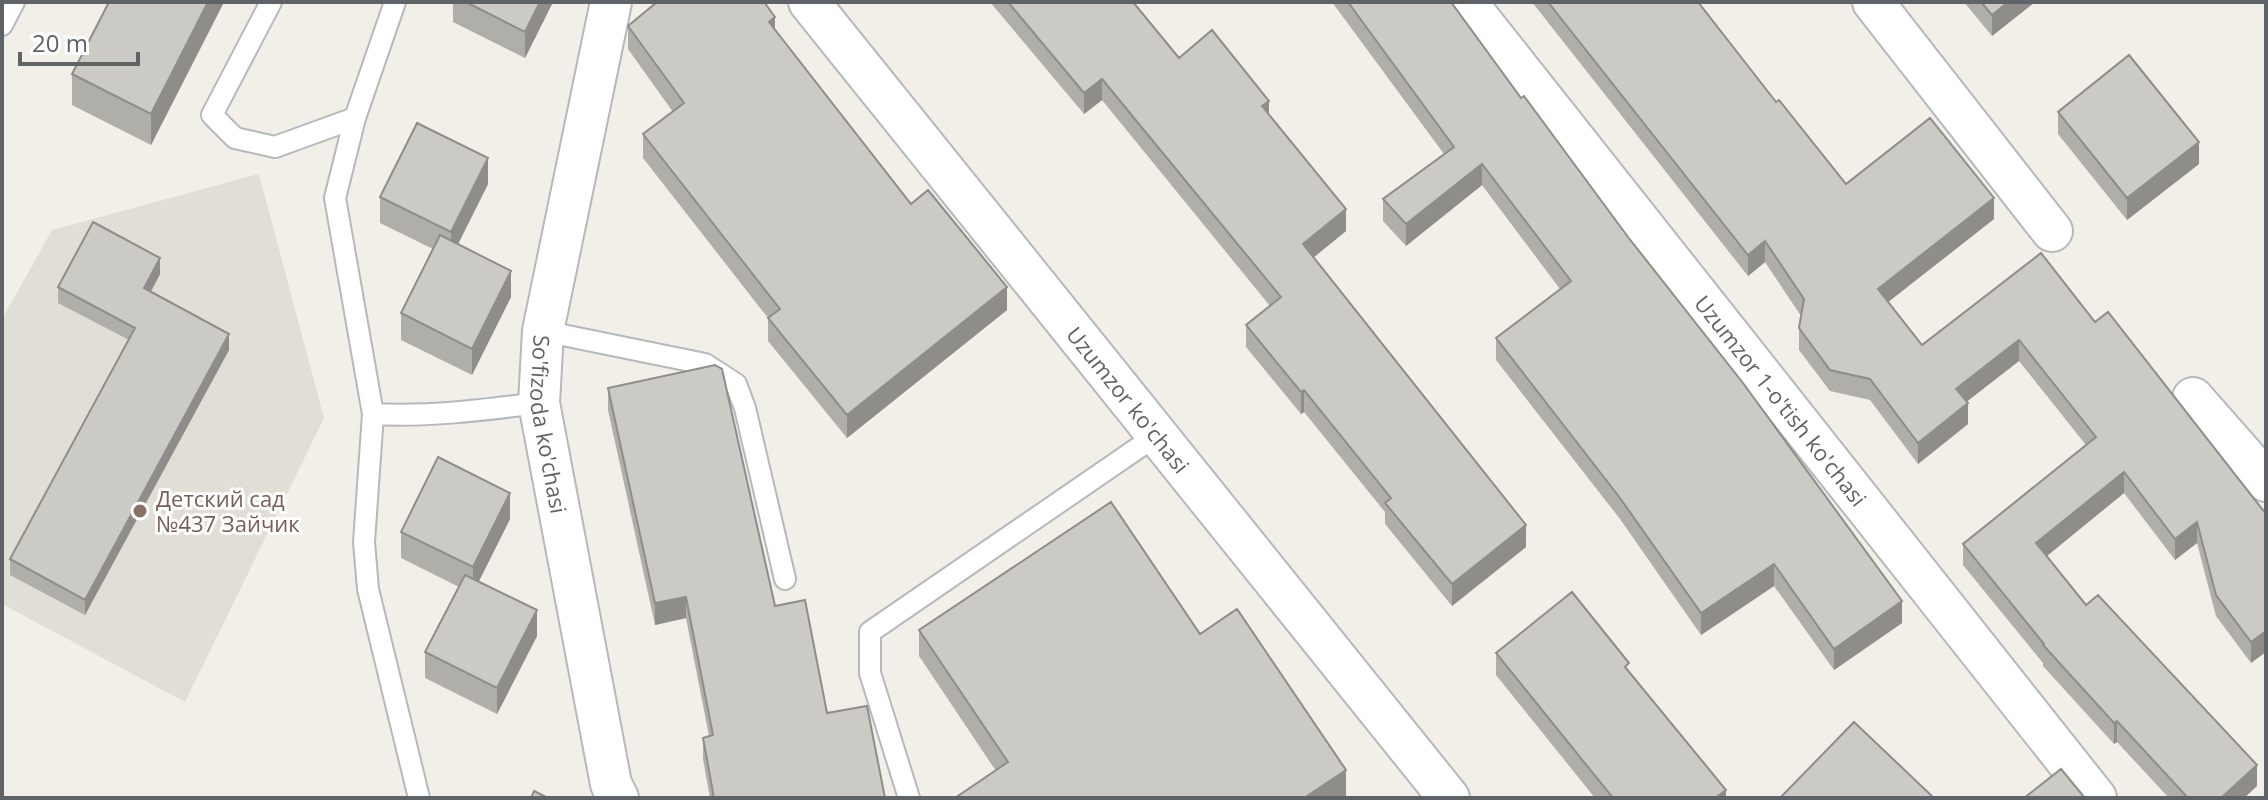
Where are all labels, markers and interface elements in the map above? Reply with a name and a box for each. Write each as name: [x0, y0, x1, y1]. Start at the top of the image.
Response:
scale bar: [20, 16, 138, 66]
text: 20 m: [32, 26, 88, 59]
street label: Uzumzor 1-o'tish ko'chasi: [1688, 289, 1874, 512]
street label: Uzumzor ko'chasi: [1060, 320, 1197, 479]
street label: So'fizoda ko'chasi: [524, 334, 575, 516]
place label: Детский сад №437 Зайчик: [156, 483, 300, 538]
marker: Детский сад №437 Зайчик: [131, 502, 149, 520]

